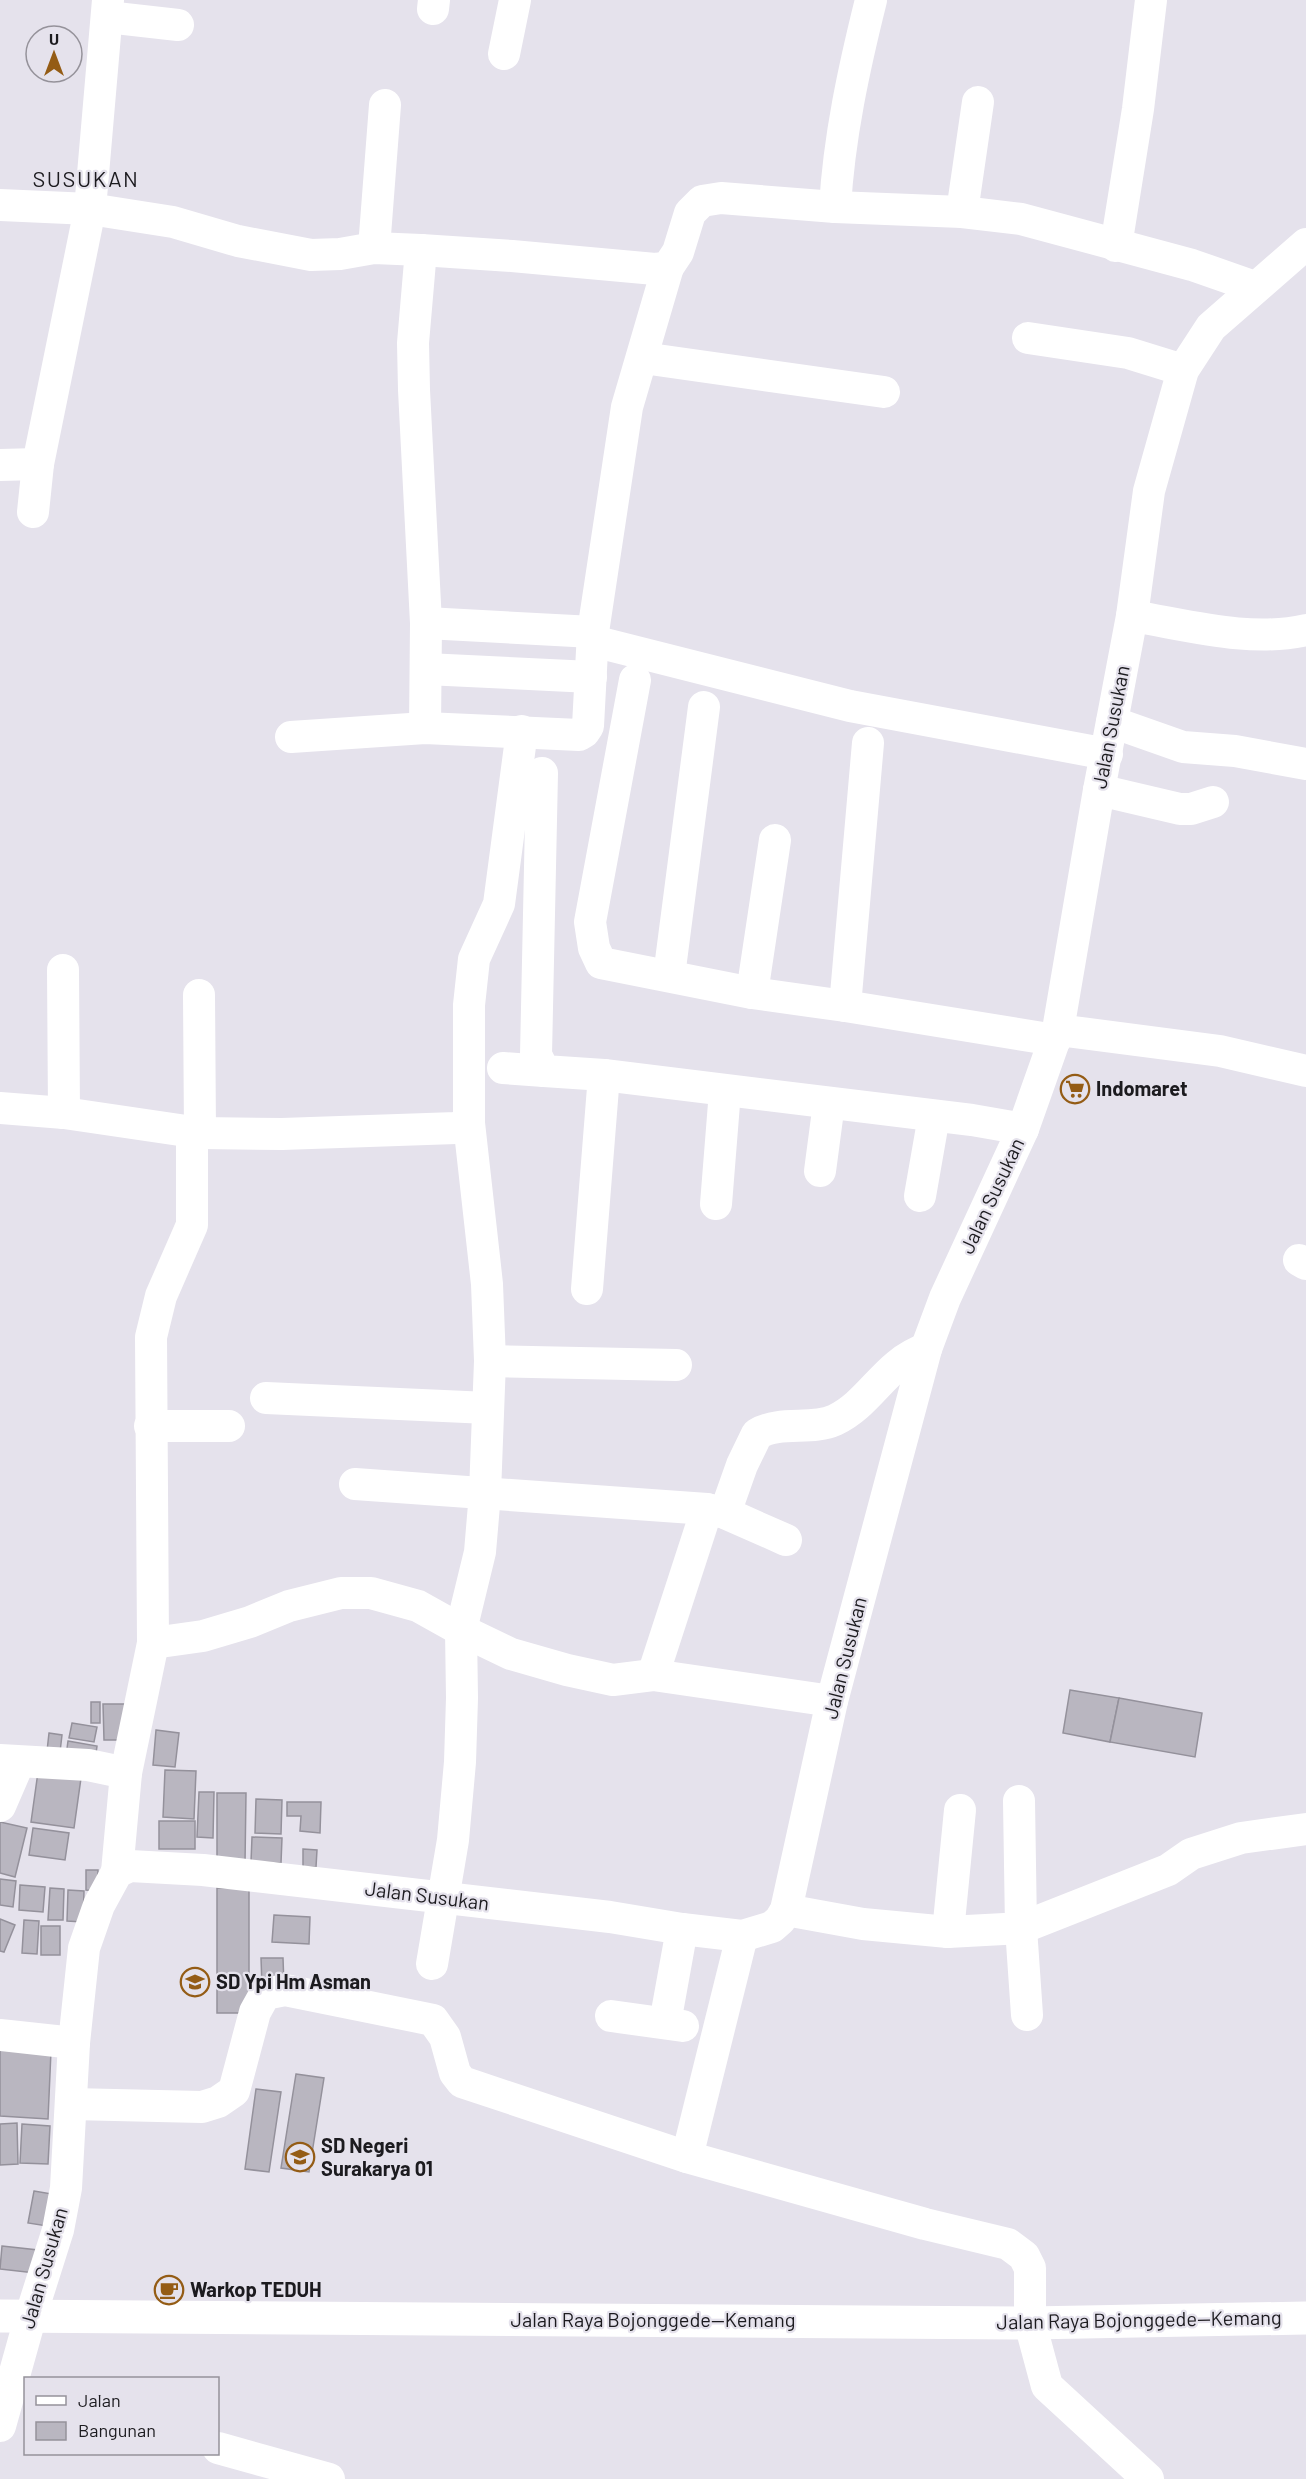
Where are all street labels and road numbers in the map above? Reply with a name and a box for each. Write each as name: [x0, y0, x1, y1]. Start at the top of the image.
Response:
street label: Jalan Susukan: [1086, 663, 1134, 790]
street label: Jalan Susukan: [954, 1134, 1028, 1257]
street label: Jalan Susukan: [817, 1594, 871, 1721]
street label: Jalan Susukan: [364, 1875, 491, 1915]
street label: Jalan Susukan: [14, 2204, 72, 2331]
street label: Jalan Raya Bojonggede—Kemang: [996, 2305, 1282, 2333]
street label: Jalan Raya Bojonggede—Kemang: [510, 2307, 796, 2331]

